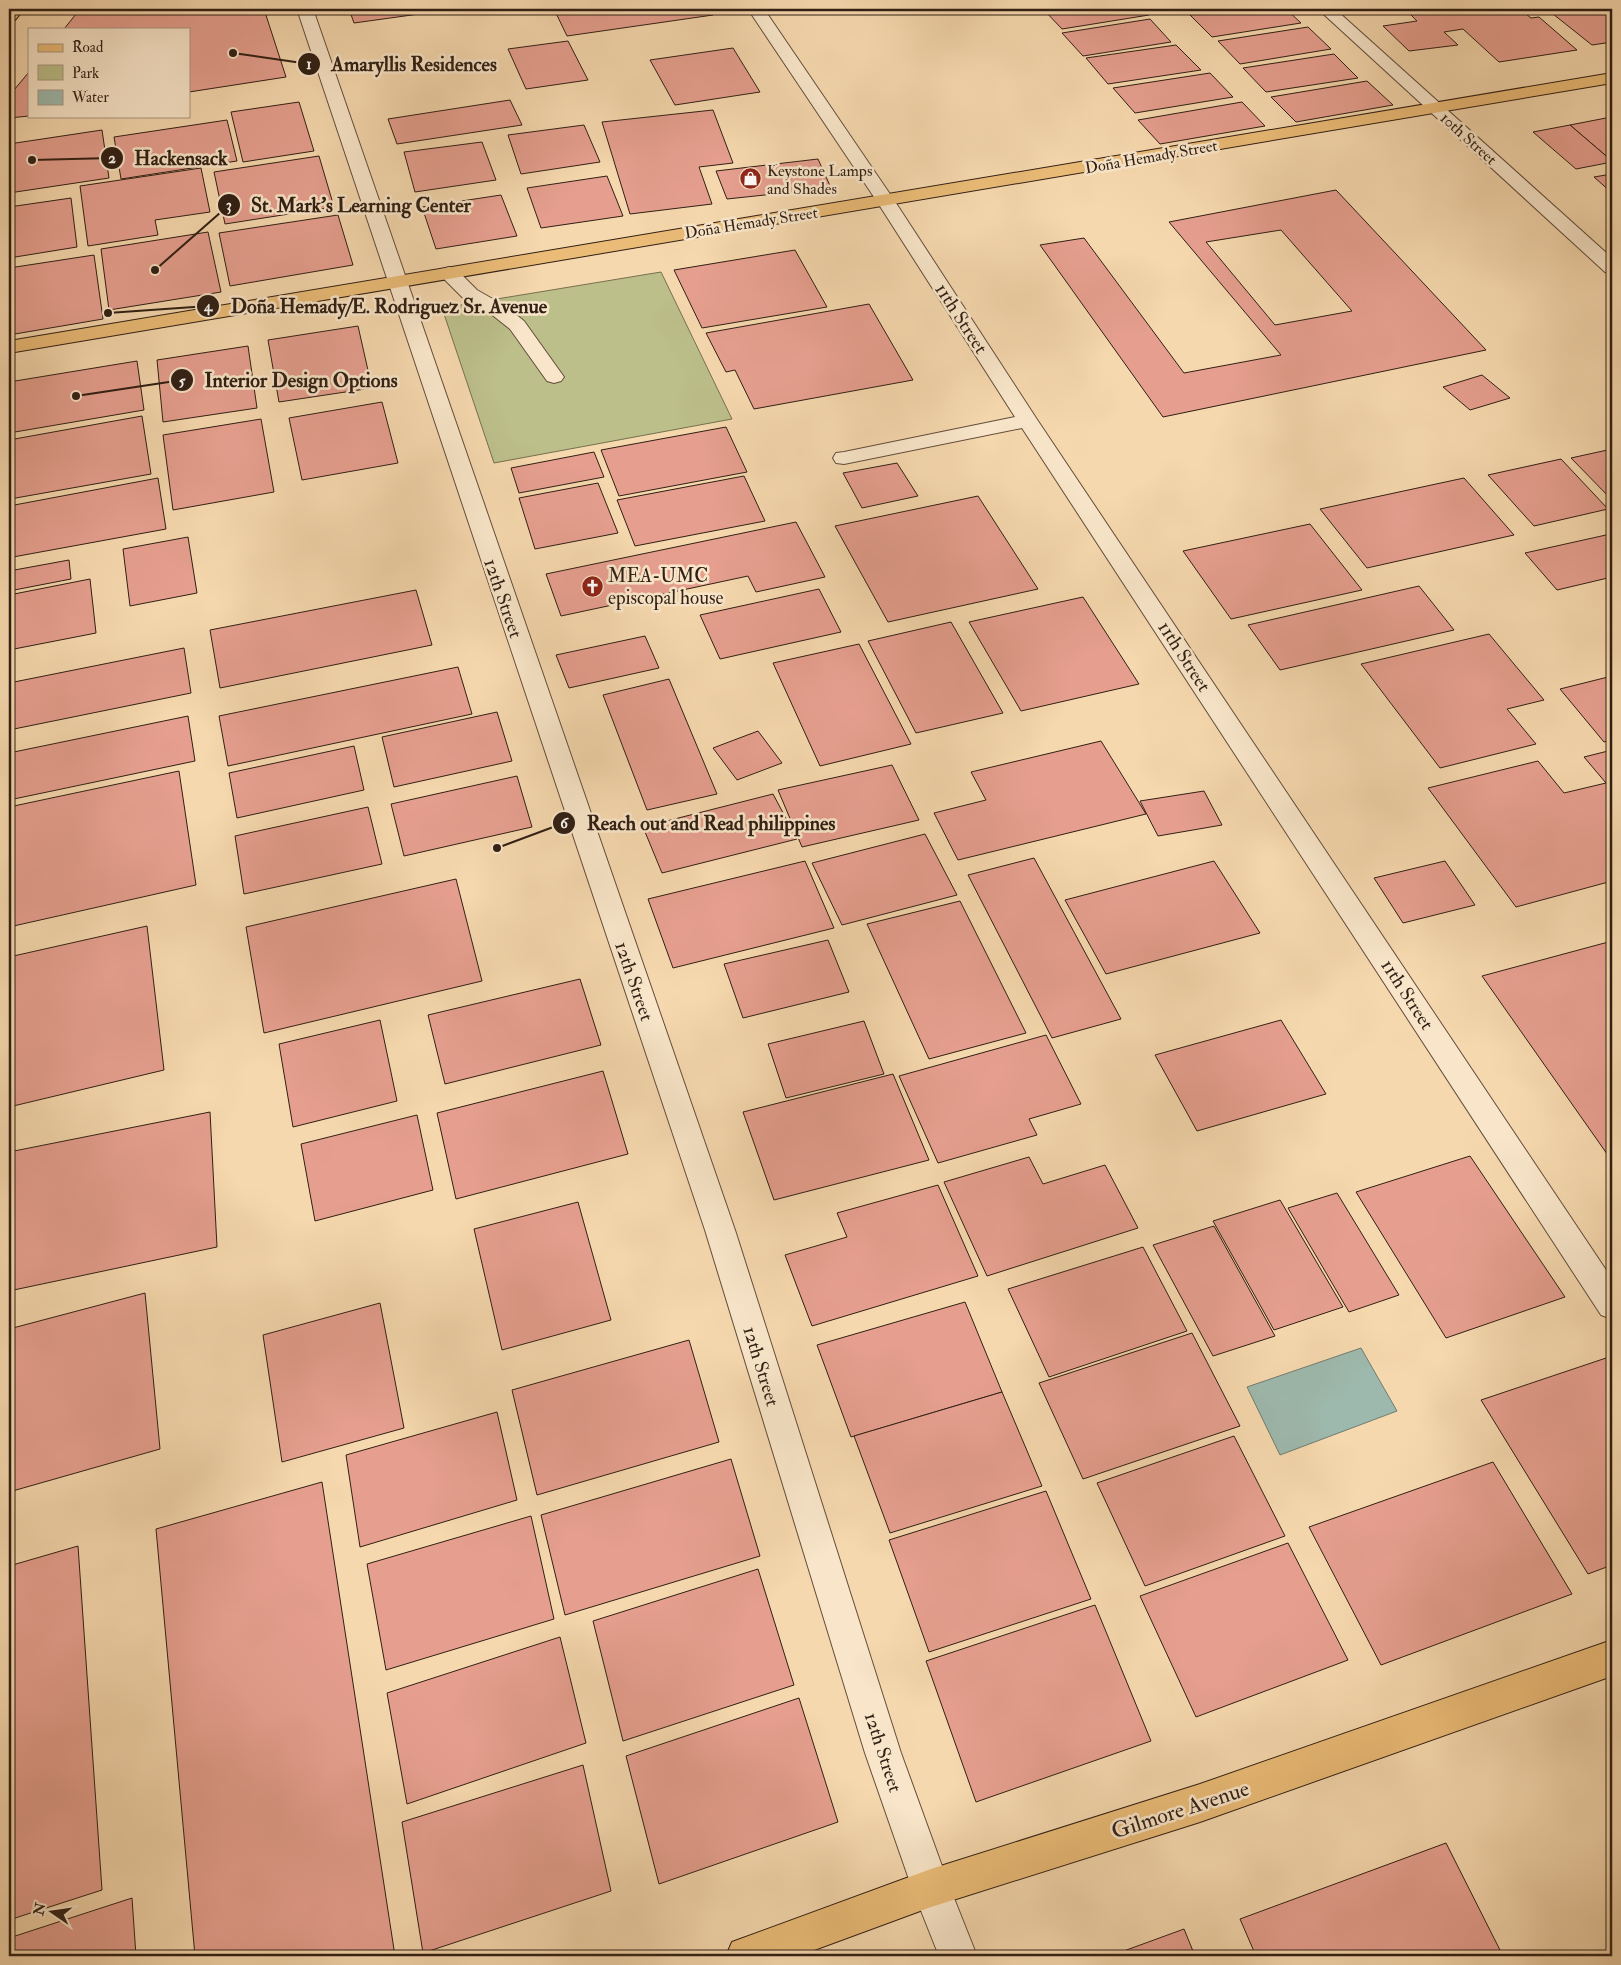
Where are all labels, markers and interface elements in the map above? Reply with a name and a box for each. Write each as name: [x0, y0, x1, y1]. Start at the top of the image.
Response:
legend: [28, 28, 190, 118]
text: Road: [72, 38, 104, 57]
callout: Amaryllis Residences: [296, 47, 507, 82]
text: Amaryllis Residences: [330, 52, 497, 78]
text: 1: [306, 55, 312, 74]
text: Park: [72, 64, 99, 83]
text: Water: [71, 88, 109, 107]
street label: 10th Street: [1436, 108, 1501, 169]
street label: Doña Hemady Street: [1083, 135, 1219, 179]
callout: Hackensack: [99, 141, 238, 176]
text: Hackensack: [134, 146, 228, 171]
text: 2: [108, 149, 116, 168]
place label: Keystone Lamps and Shades: [767, 161, 872, 199]
shop icon: Keystone Lamps and Shades: [739, 167, 763, 191]
callout: St. Mark's Learning Center: [216, 187, 481, 222]
text: St. Mark's Learning Center: [251, 193, 472, 219]
text: 3: [226, 196, 232, 215]
street label: Doña Hemady Street: [683, 203, 819, 243]
street label: 11th Street: [929, 279, 993, 358]
callout: Doña Hemady/E. Rodriguez Sr. Avenue: [195, 289, 557, 324]
text: Doña Hemady/E. Rodriguez Sr. Avenue: [231, 294, 548, 320]
text: 4: [203, 297, 213, 316]
callout: Interior Design Options: [169, 363, 408, 398]
text: Interior Design Options: [204, 368, 398, 394]
text: 5: [179, 372, 186, 391]
street label: 12th Street: [478, 555, 528, 641]
place label: MEA-UMC episcopal house: [608, 564, 724, 611]
church icon: MEA-UMC episcopal house: [580, 574, 604, 598]
street label: 11th Street: [1152, 617, 1216, 696]
callout: Reach out and Read philippines: [551, 806, 845, 841]
text: Reach out and Read philippines: [587, 811, 835, 837]
text: 6: [560, 814, 569, 833]
street label: 12th Street: [609, 938, 659, 1024]
street label: 11th Street: [1375, 955, 1439, 1034]
street label: 12th Street: [738, 1323, 785, 1409]
street label: 12th Street: [859, 1709, 907, 1795]
street label: Gilmore Avenue: [1108, 1775, 1253, 1845]
north arrow: [28, 1888, 78, 1938]
text: N: [30, 1901, 50, 1918]

